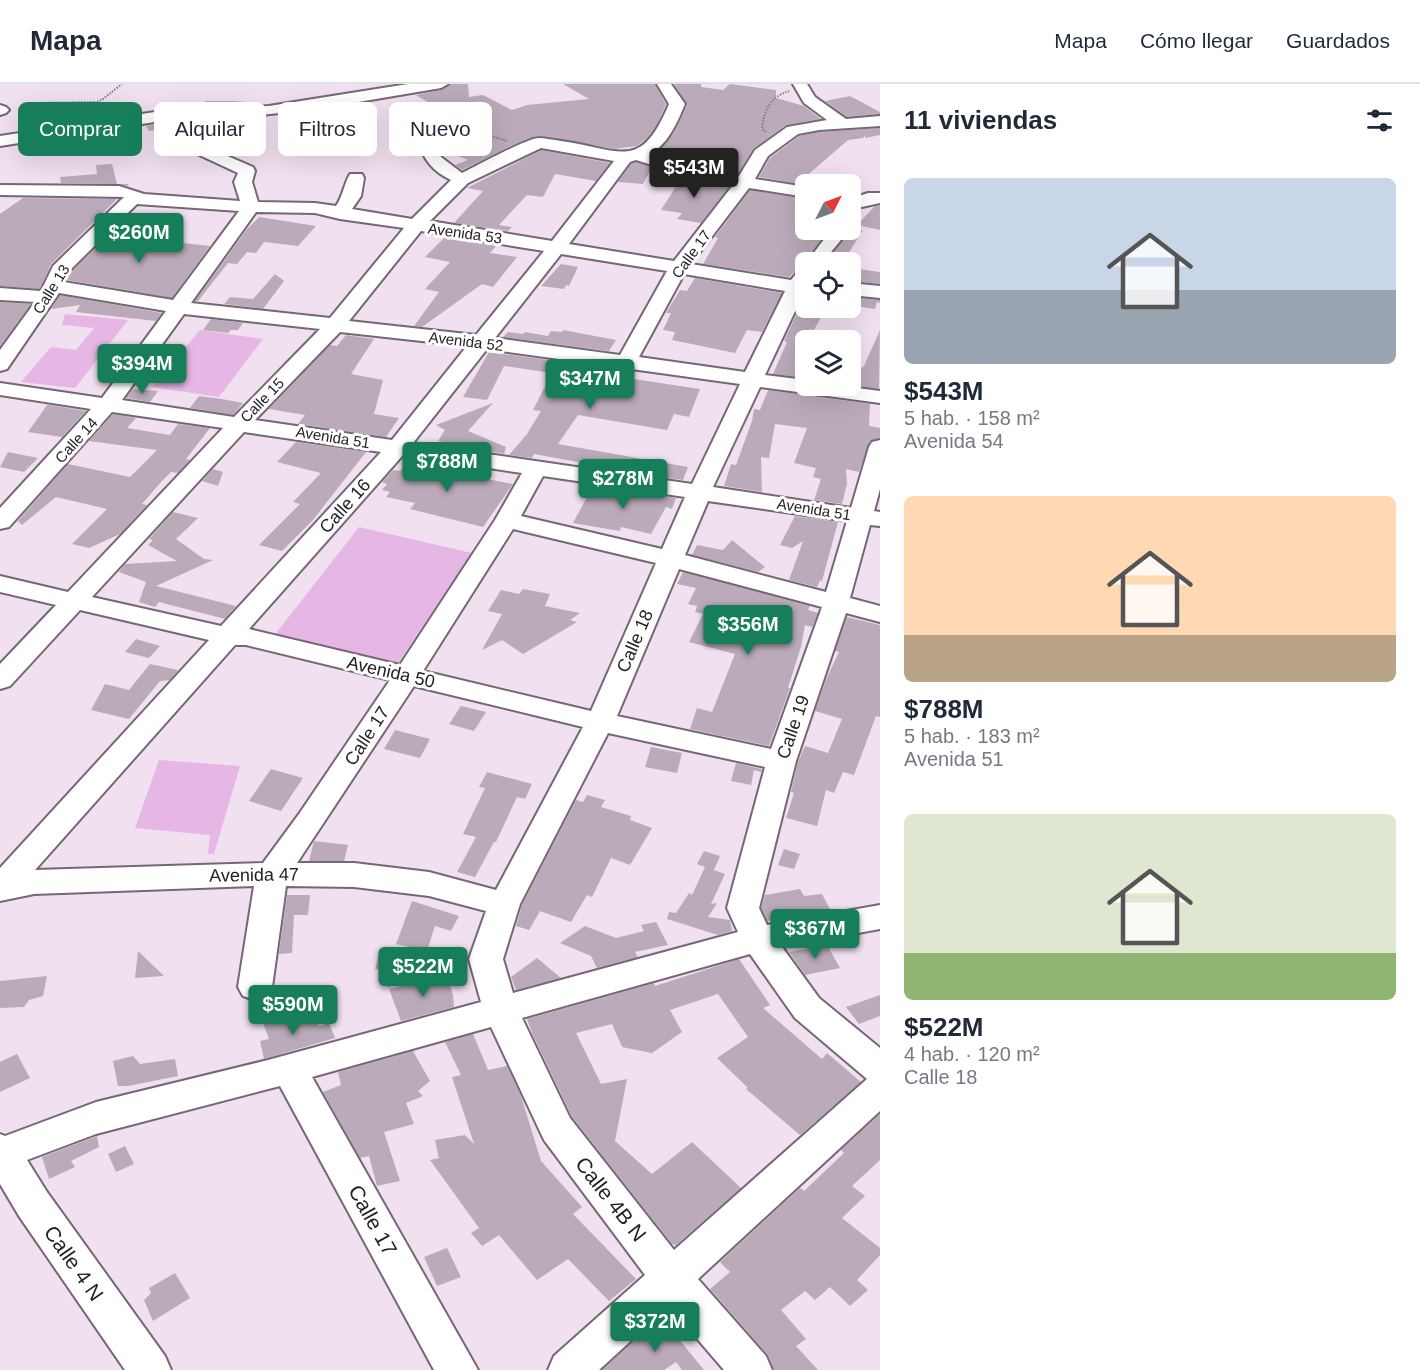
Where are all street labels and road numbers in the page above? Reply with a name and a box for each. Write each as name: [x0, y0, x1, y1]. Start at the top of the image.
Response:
street label: Avenida 53: [427, 219, 503, 247]
street label: Calle 17: [668, 227, 714, 281]
street label: Calle 13: [29, 261, 73, 317]
street label: Avenida 52: [428, 328, 504, 354]
street label: Calle 15: [237, 374, 287, 426]
street label: Calle 14: [51, 414, 101, 466]
street label: Avenida 51: [295, 423, 371, 451]
street label: Calle 16: [315, 475, 375, 537]
street label: Avenida 51: [776, 495, 852, 523]
street label: Calle 18: [613, 607, 657, 675]
street label: Avenida 50: [345, 652, 437, 692]
street label: Calle 19: [773, 693, 813, 761]
street label: Calle 17: [341, 703, 393, 769]
street label: Avenida 47: [209, 864, 299, 886]
street label: Calle 4B N: [571, 1152, 651, 1246]
street label: Calle 17: [344, 1181, 402, 1259]
street label: Calle 4 N: [40, 1221, 108, 1305]

